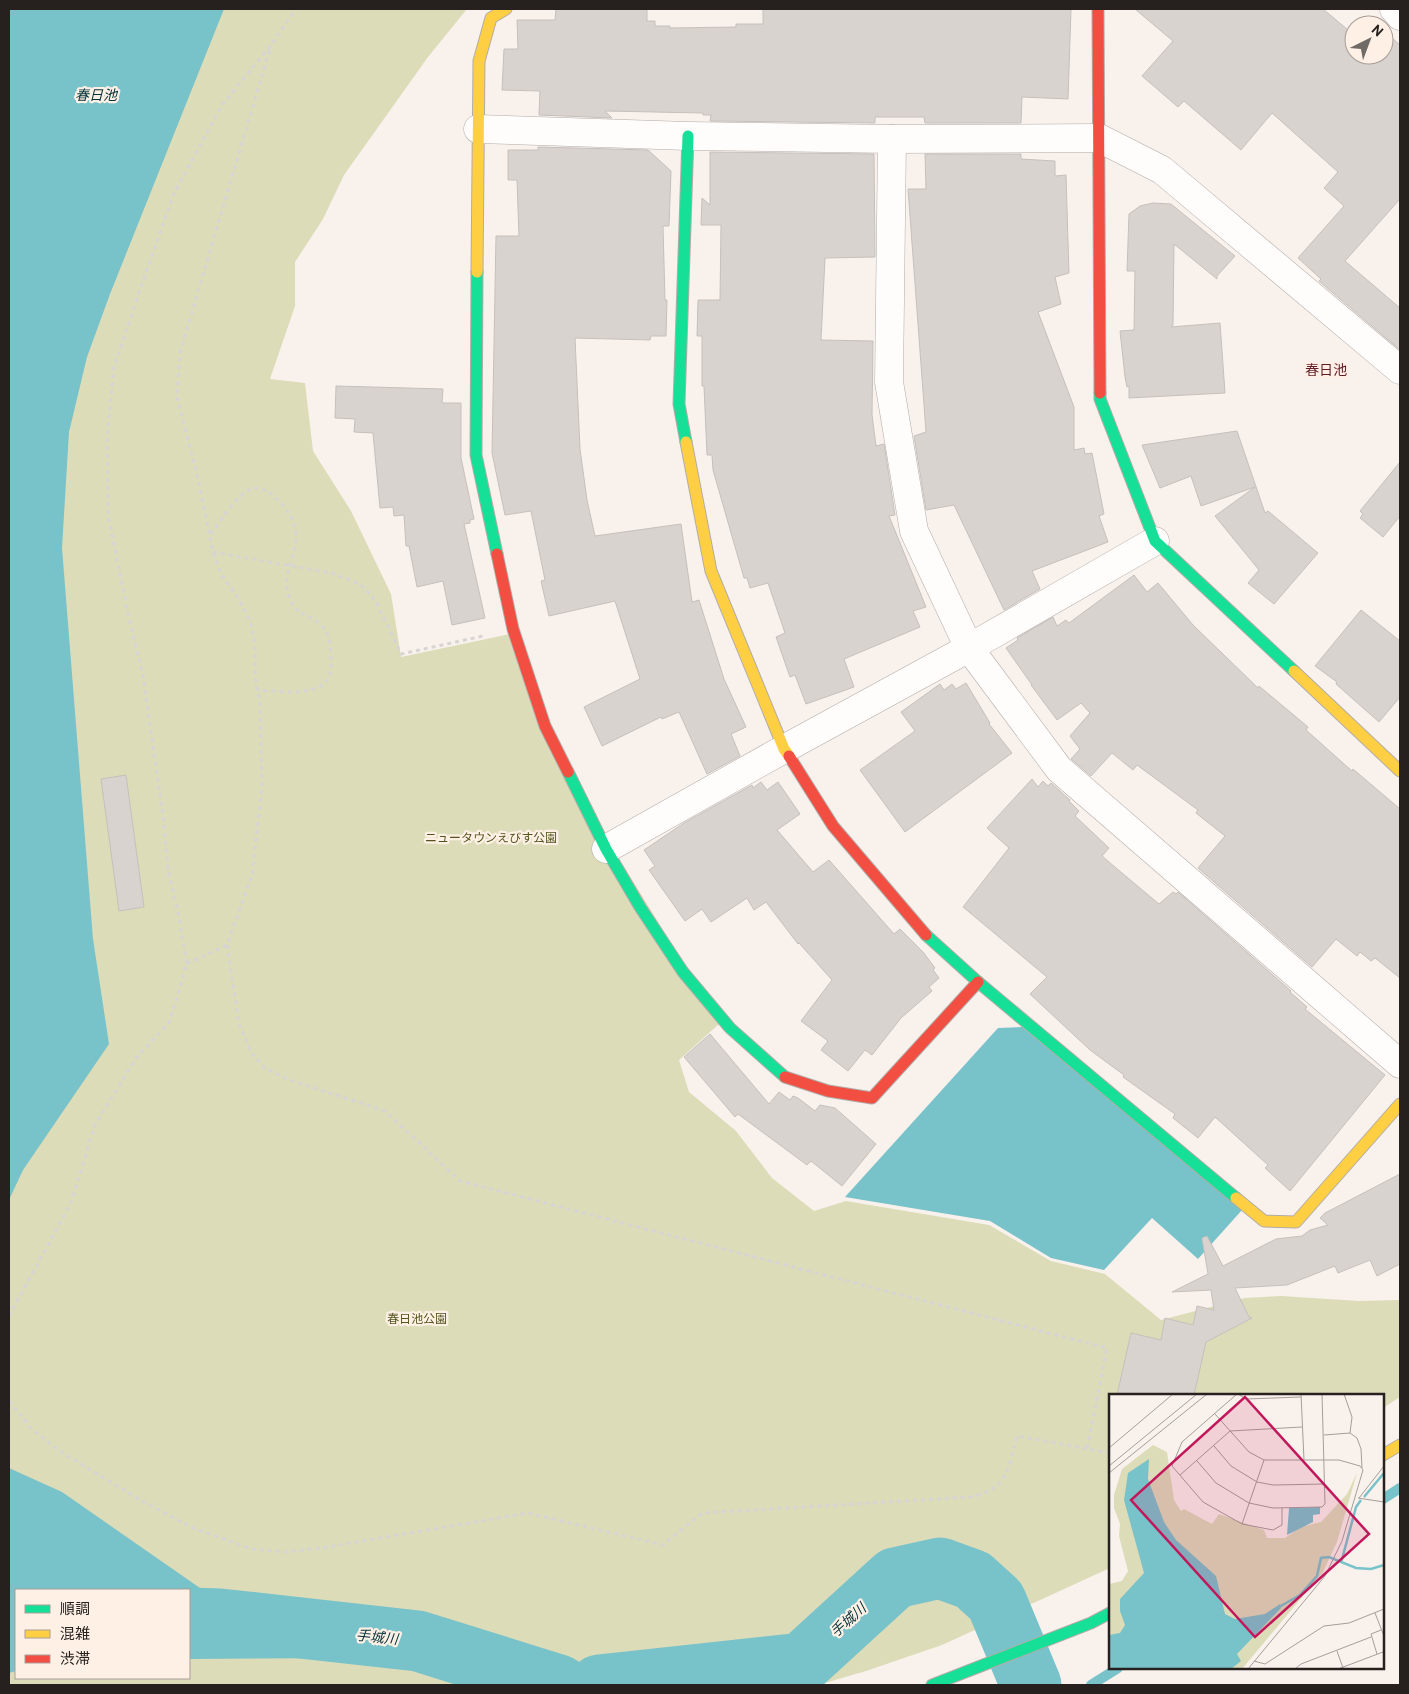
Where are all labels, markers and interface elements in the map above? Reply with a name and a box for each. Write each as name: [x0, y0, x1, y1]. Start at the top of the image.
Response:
north arrow: [1344, 15, 1394, 65]
text: N: [1367, 22, 1386, 41]
water label: 春日池: [75, 88, 119, 105]
district label: 春日池: [1305, 363, 1347, 380]
park label: ニュータウンえびす公園: [425, 831, 557, 847]
park label: 春日池公園: [387, 1312, 447, 1328]
inset map: [1109, 1394, 1384, 1669]
legend: [15, 1589, 190, 1679]
water label: 手城川: [828, 1599, 872, 1641]
text: 順調: [60, 1601, 90, 1620]
text: 混雑: [60, 1626, 90, 1645]
water label: 手城川: [355, 1628, 401, 1649]
text: 渋滞: [60, 1651, 90, 1670]

